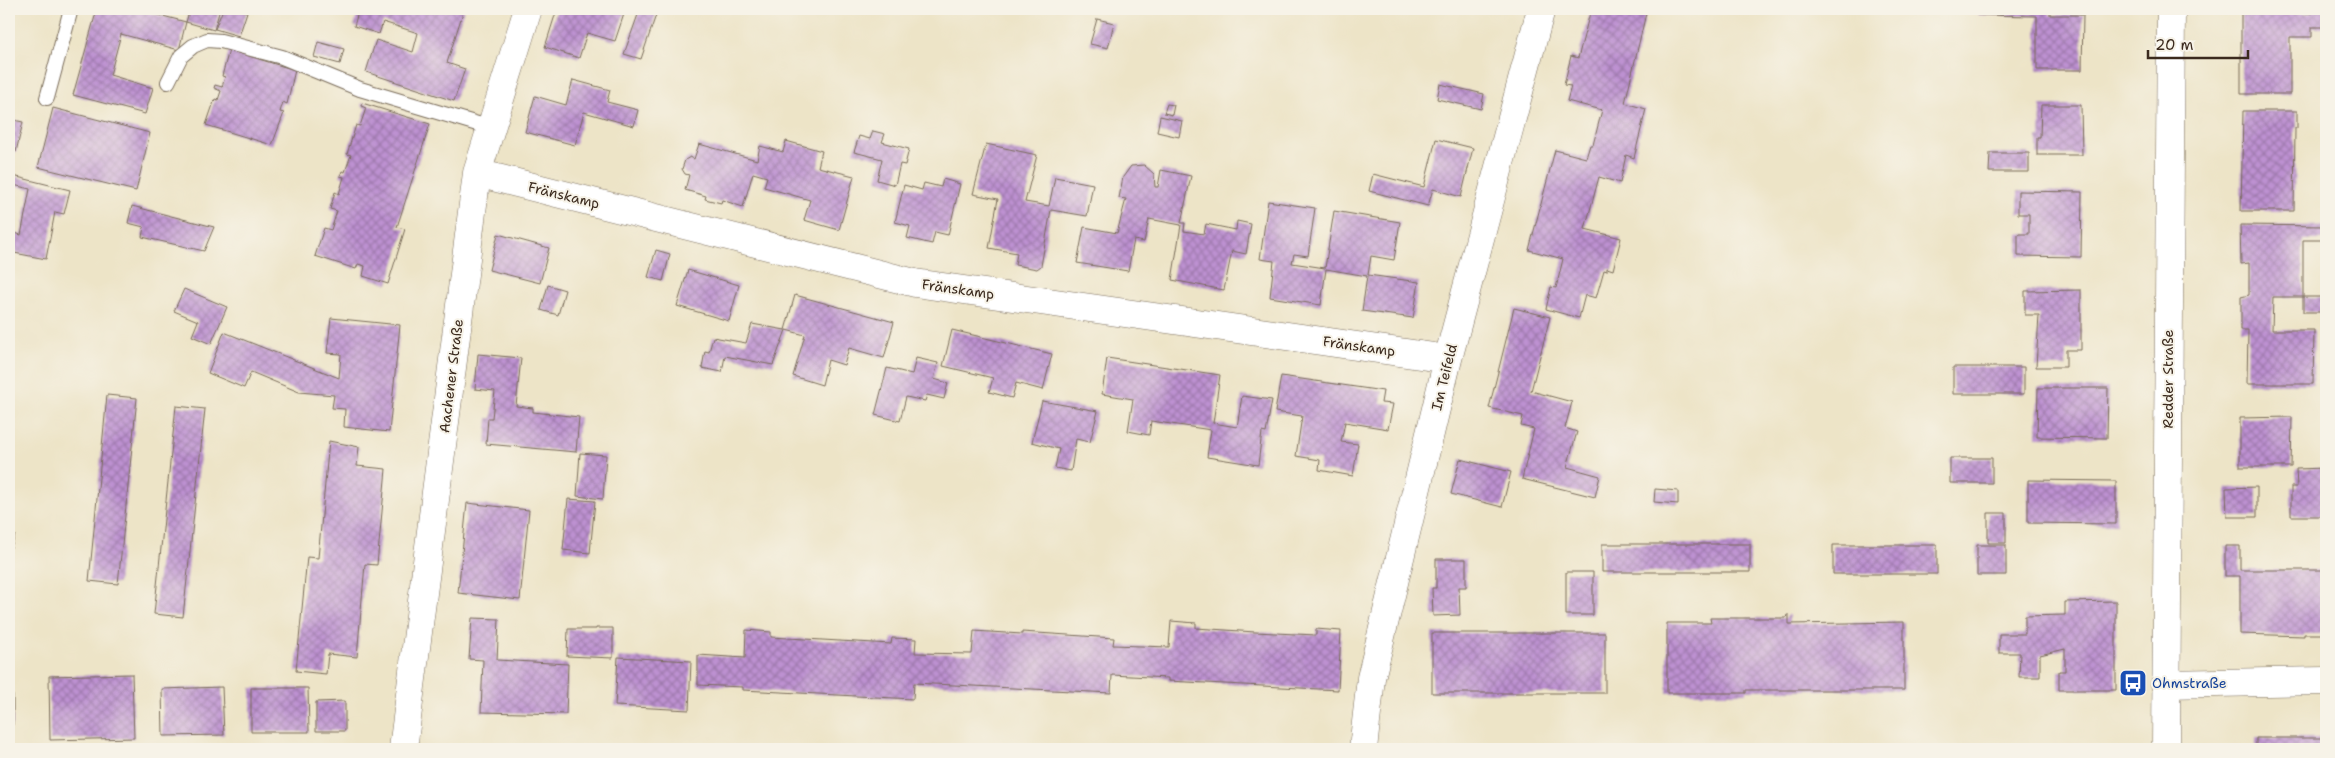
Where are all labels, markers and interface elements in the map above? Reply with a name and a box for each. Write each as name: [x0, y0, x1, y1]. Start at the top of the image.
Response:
scale bar: [2148, 28, 2248, 60]
text: 20 m: [2155, 35, 2194, 55]
street label: Fränskamp: [526, 177, 602, 213]
street label: Fränskamp: [921, 275, 996, 303]
street label: Aachener Straße: [435, 318, 467, 434]
street label: Redder Straße: [2159, 330, 2177, 428]
street label: Fränskamp: [1322, 332, 1397, 360]
street label: Im Teifeld: [1427, 342, 1461, 412]
bus stop icon: Ohmstraße: [2118, 668, 2148, 698]
place label: Ohmstraße: [2152, 674, 2227, 692]

